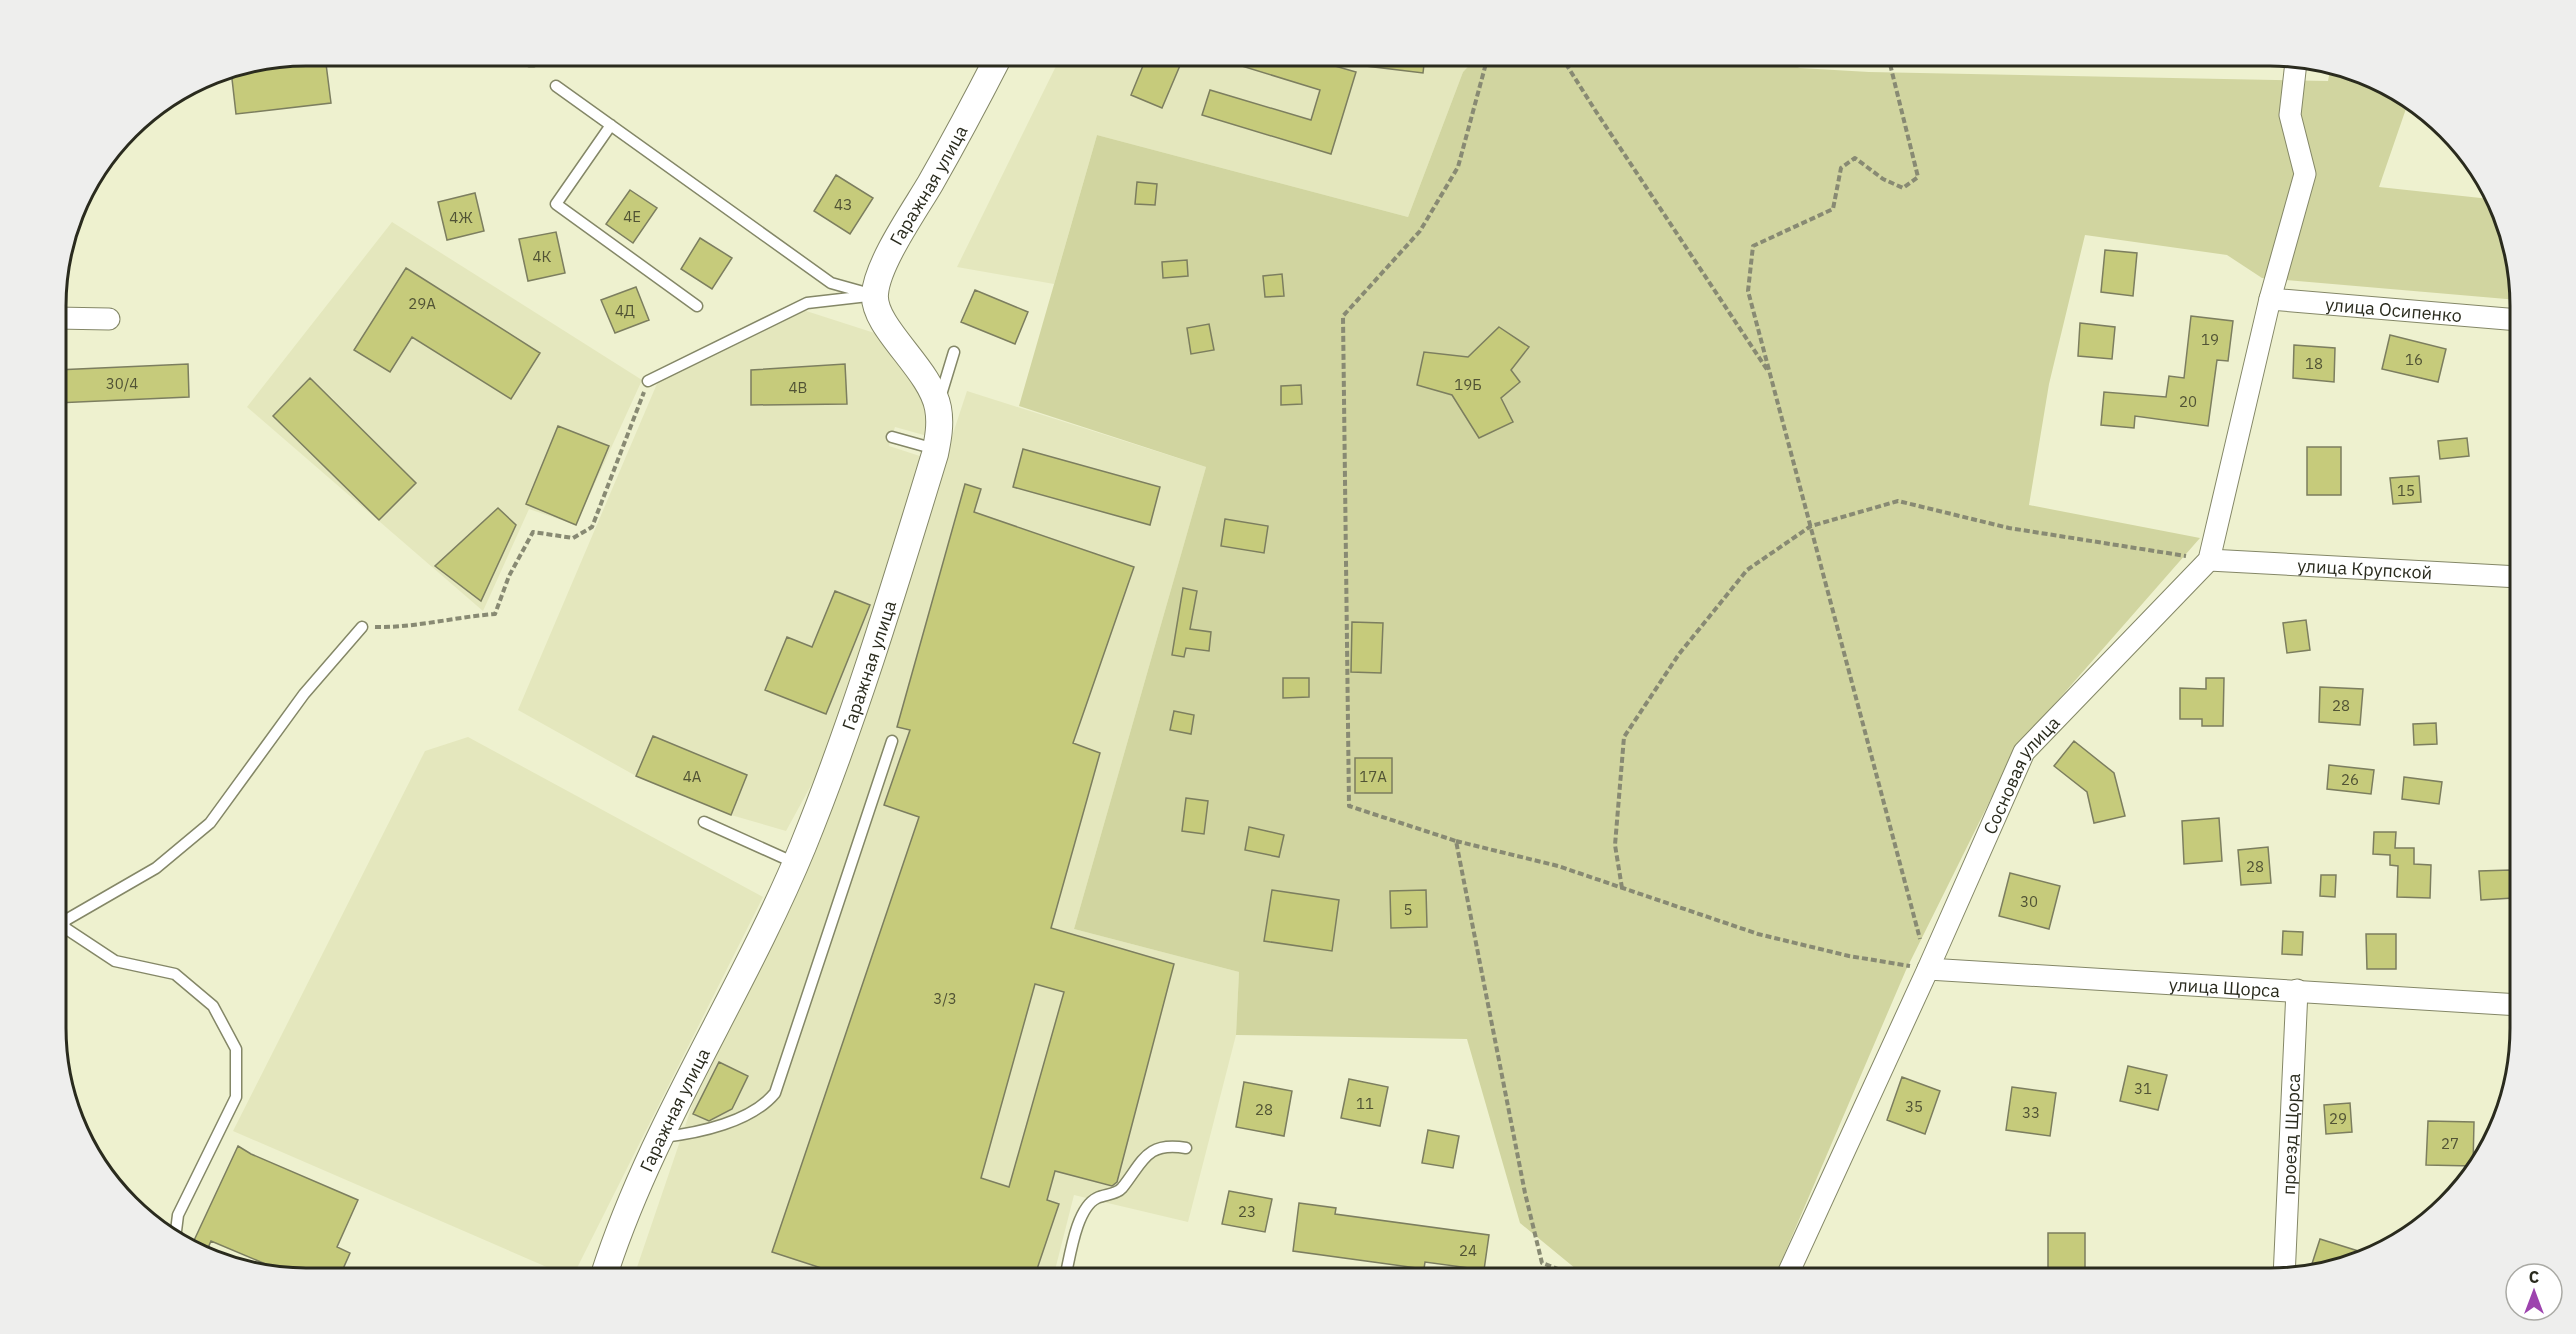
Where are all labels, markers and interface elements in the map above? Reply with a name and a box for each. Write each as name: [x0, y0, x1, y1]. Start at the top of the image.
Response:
street label: Гаражная улица: [884, 121, 972, 249]
house number: 4З: [834, 195, 852, 214]
house number: 4Е: [623, 207, 641, 226]
house number: 4Ж: [449, 208, 473, 227]
house number: 4К: [533, 247, 552, 266]
street label: улица Осипенко: [2324, 292, 2463, 327]
house number: 29А: [408, 294, 436, 313]
house number: 4Д: [615, 301, 635, 320]
house number: 19: [2201, 330, 2219, 349]
house number: 16: [2405, 350, 2423, 369]
house number: 18: [2305, 354, 2323, 373]
house number: 30/4: [106, 374, 138, 393]
house number: 19Б: [1454, 375, 1482, 394]
house number: 4В: [789, 378, 807, 397]
house number: 20: [2179, 392, 2197, 411]
house number: 15: [2397, 481, 2415, 500]
street label: улица Крупской: [2297, 553, 2433, 584]
street label: Гаражная улица: [836, 597, 901, 733]
house number: 28: [2332, 696, 2350, 715]
street label: Сосновая улица: [1978, 711, 2064, 838]
house number: 4А: [683, 767, 702, 786]
house number: 17А: [1359, 767, 1387, 786]
house number: 26: [2341, 770, 2359, 789]
house number: 28: [2246, 857, 2264, 876]
house number: 30: [2020, 892, 2038, 911]
house number: 5: [1403, 900, 1413, 919]
street label: улица Щорса: [2168, 972, 2281, 1002]
house number: 3/3: [933, 989, 957, 1008]
street label: Гаражная улица: [634, 1044, 715, 1175]
street label: проезд Щорса: [2276, 1072, 2305, 1196]
house number: 31: [2134, 1079, 2152, 1098]
house number: 11: [1356, 1094, 1374, 1113]
house number: 35: [1905, 1097, 1923, 1116]
house number: 28: [1255, 1100, 1273, 1119]
house number: 33: [2022, 1103, 2040, 1122]
house number: 29: [2329, 1109, 2347, 1128]
house number: 27: [2441, 1134, 2459, 1153]
house number: 23: [1238, 1202, 1256, 1221]
house number: 24: [1459, 1241, 1477, 1260]
north arrow: [2504, 1262, 2564, 1322]
text: С: [2529, 1267, 2539, 1287]

